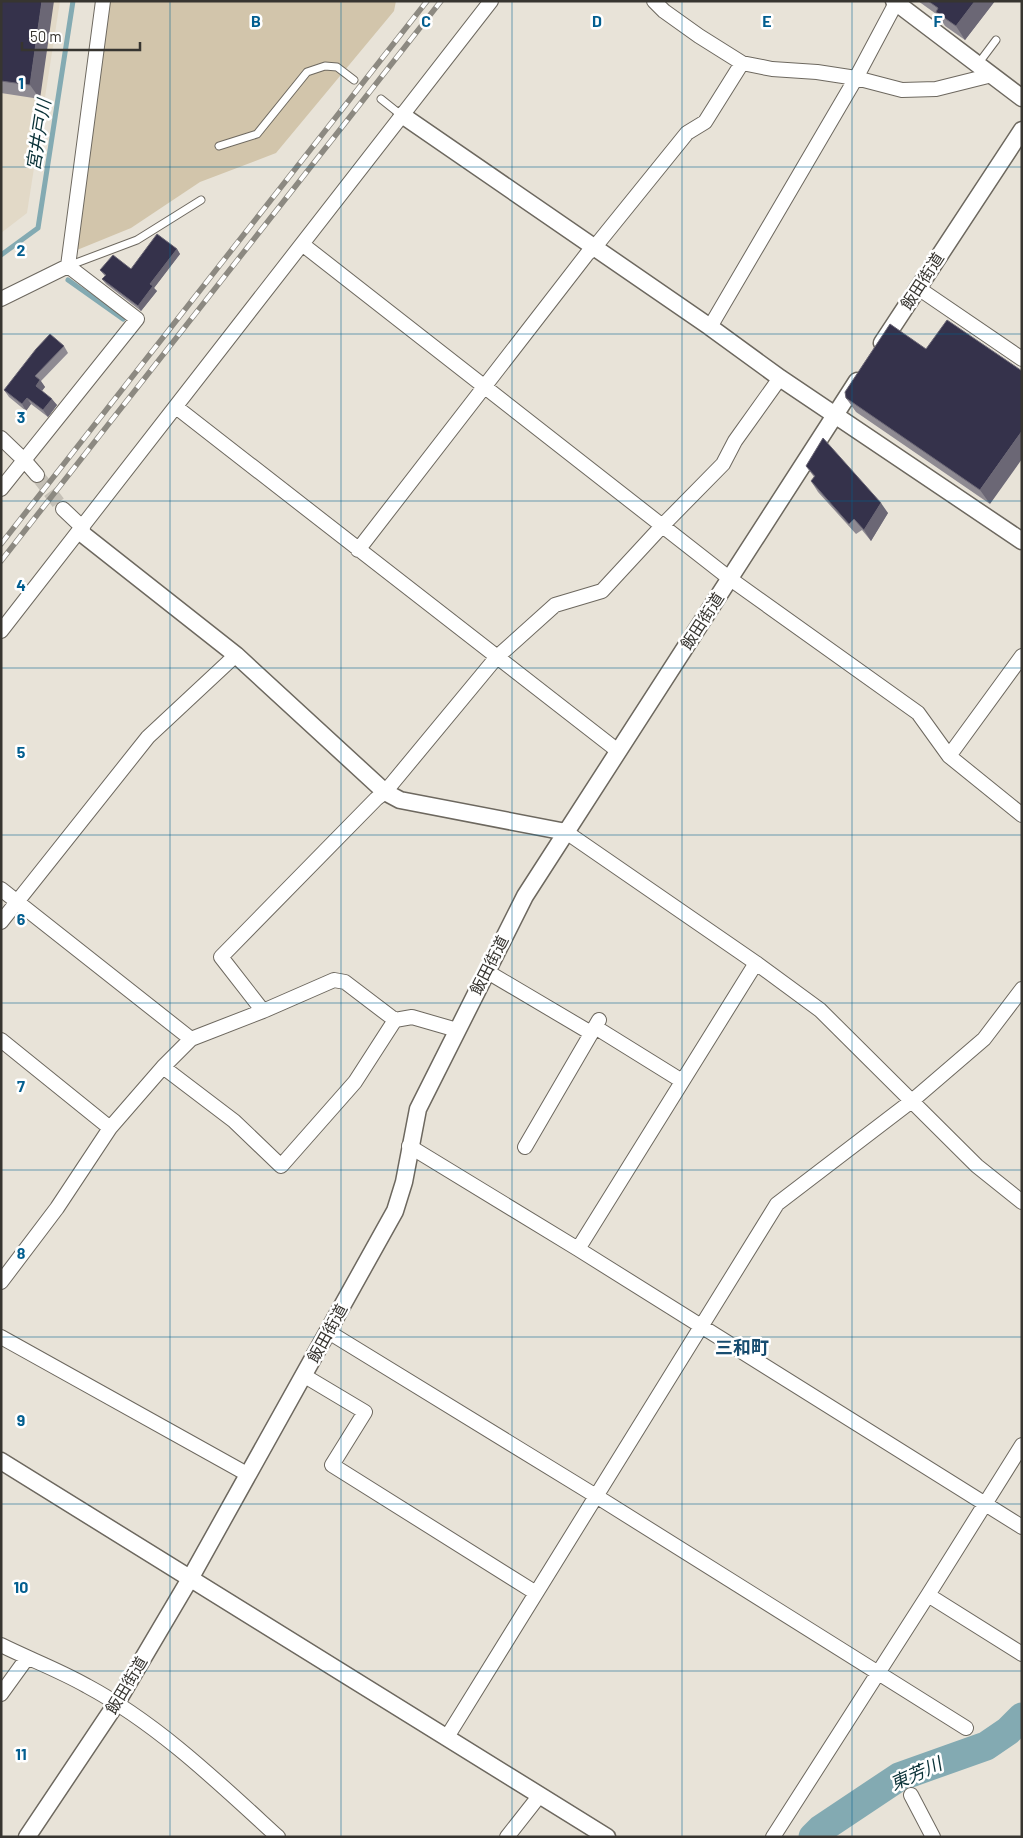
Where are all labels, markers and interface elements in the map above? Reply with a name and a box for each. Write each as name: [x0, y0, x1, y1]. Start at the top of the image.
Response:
text: B: [251, 11, 261, 30]
text: C: [421, 11, 431, 30]
text: D: [592, 11, 602, 30]
text: E: [762, 11, 772, 30]
text: F: [934, 11, 943, 30]
scale bar: [22, 20, 140, 52]
text: 50 m: [30, 27, 62, 45]
text: 1: [18, 73, 24, 92]
water label: 宮井戸川: [22, 96, 55, 172]
text: 2: [17, 240, 26, 259]
street label: 飯田街道: [896, 249, 947, 313]
text: 3: [17, 407, 25, 426]
text: 4: [16, 575, 26, 594]
street label: 飯田街道: [676, 589, 727, 653]
text: 5: [17, 742, 26, 761]
text: 6: [17, 909, 26, 928]
street label: 飯田街道: [466, 932, 512, 998]
text: 7: [17, 1076, 25, 1095]
text: 8: [17, 1243, 26, 1262]
street label: 飯田街道: [303, 1300, 350, 1365]
district label: 三和町: [715, 1336, 769, 1358]
text: 9: [17, 1410, 25, 1429]
text: 10: [14, 1577, 28, 1596]
street label: 飯田街道: [101, 1652, 150, 1717]
text: 11: [15, 1744, 27, 1763]
water label: 東芳川: [886, 1751, 947, 1794]

